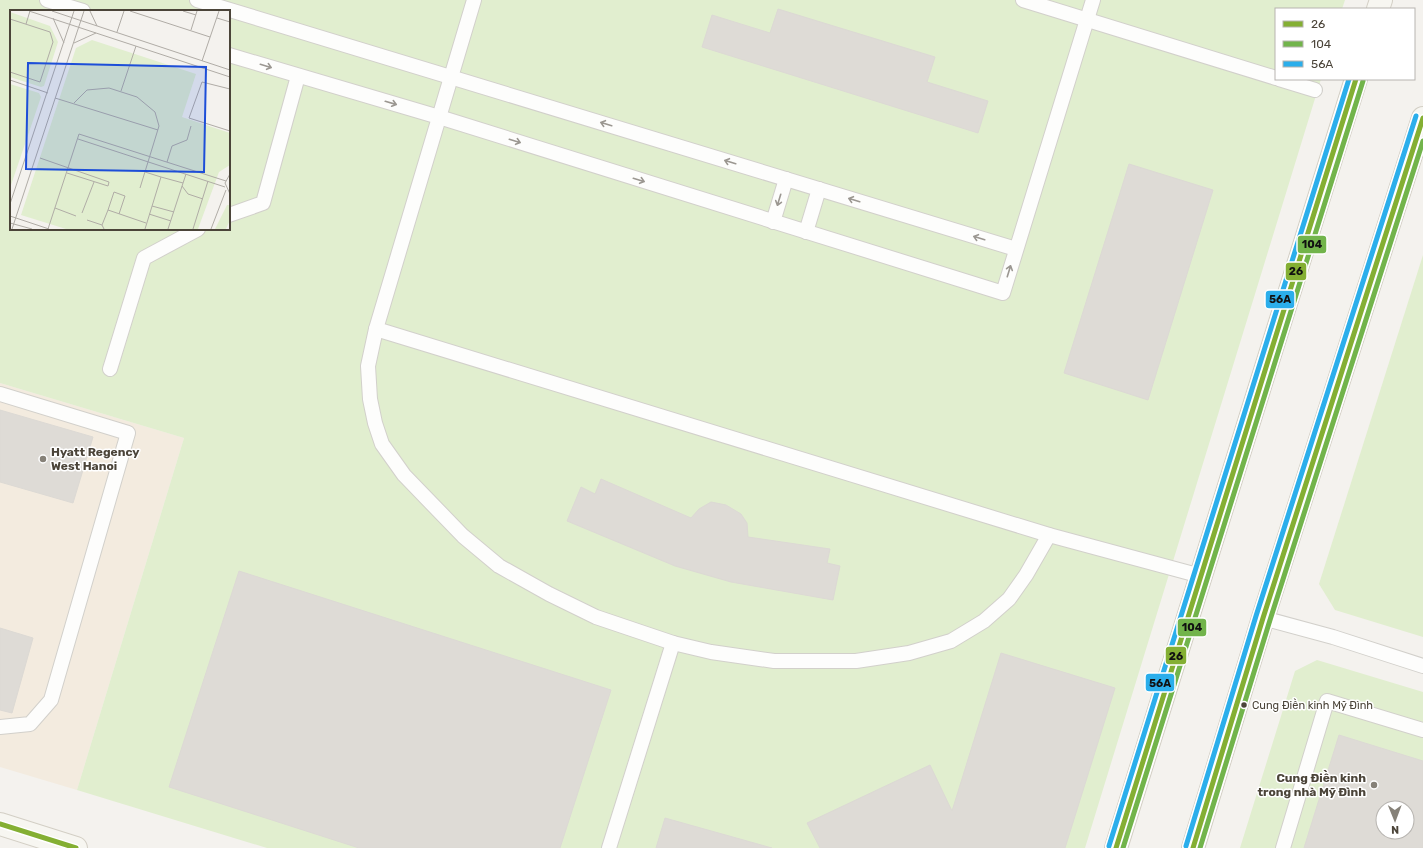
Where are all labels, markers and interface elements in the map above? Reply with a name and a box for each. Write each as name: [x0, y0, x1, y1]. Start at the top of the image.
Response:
legend: [1275, 8, 1415, 80]
inset map: [10, 10, 230, 230]
text: 26: [1311, 17, 1325, 31]
text: 104: [1311, 37, 1332, 51]
text: 56A: [1311, 57, 1333, 71]
one-way arrow: [260, 63, 273, 70]
one-way arrow: [384, 100, 397, 107]
one-way arrow: [599, 120, 612, 127]
one-way arrow: [509, 138, 522, 145]
one-way arrow: [724, 158, 737, 165]
one-way arrow: [633, 177, 646, 184]
one-way arrow: [775, 194, 782, 207]
one-way arrow: [848, 196, 861, 203]
one-way arrow: [972, 234, 985, 241]
line badge: 104: [1297, 235, 1327, 254]
text: 104: [1302, 238, 1323, 251]
line badge: 26: [1285, 262, 1307, 281]
one-way arrow: [1006, 265, 1013, 278]
text: 26: [1289, 265, 1303, 278]
line badge: 56A: [1265, 290, 1295, 309]
text: 56A: [1269, 293, 1291, 306]
place label: Hyatt Regency West Hanoi: [51, 445, 139, 473]
marker: Hyatt Regency West Hanoi: [38, 454, 48, 464]
line badge: 104: [1177, 618, 1207, 637]
text: 104: [1182, 621, 1203, 634]
line badge: 26: [1165, 646, 1187, 665]
text: 26: [1169, 650, 1183, 663]
line badge: 56A: [1145, 673, 1175, 692]
text: 56A: [1149, 677, 1171, 690]
place label: Cung Điền kinh Mỹ Đình: [1252, 698, 1373, 712]
marker: Cung Điền kinh Mỹ Đình: [1239, 700, 1249, 710]
place label: Cung Điền kinh trong nhà Mỹ Đình: [1258, 770, 1366, 799]
marker: Cung Điền kinh trong nhà Mỹ Đình: [1369, 780, 1379, 790]
north arrow: [1375, 800, 1415, 840]
text: N: [1391, 823, 1399, 836]

